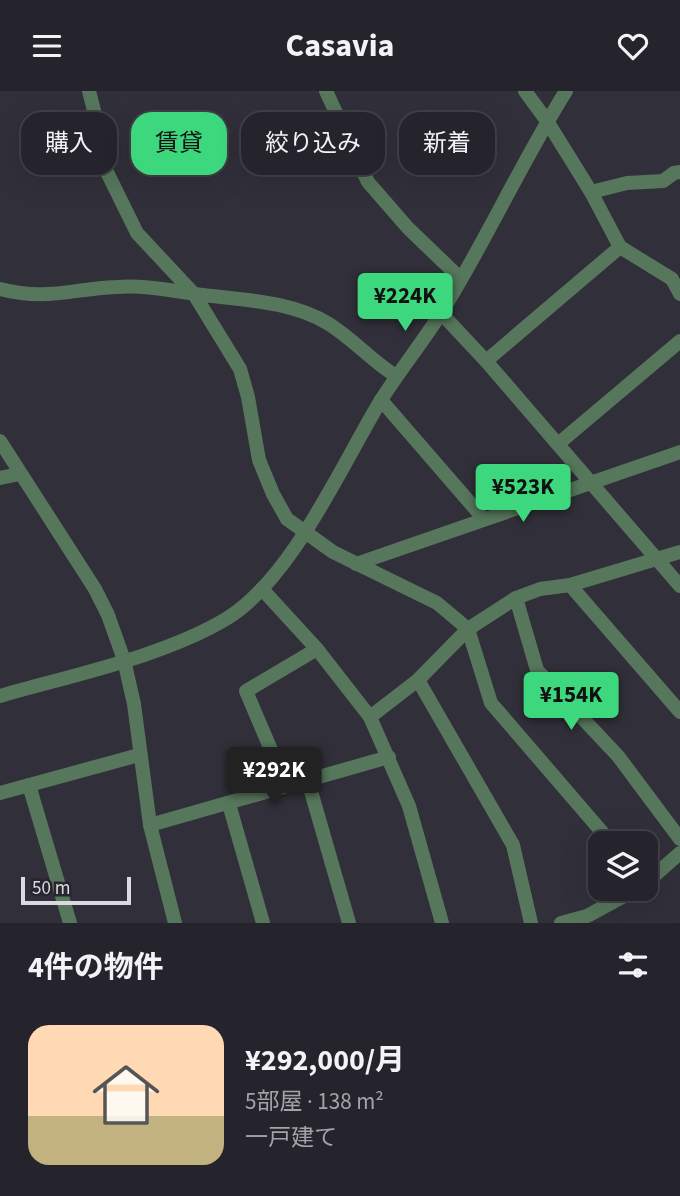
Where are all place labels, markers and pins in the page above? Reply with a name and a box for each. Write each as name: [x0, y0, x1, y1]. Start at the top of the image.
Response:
pin: ¥224K: [356, 273, 454, 333]
pin: ¥523K: [474, 465, 572, 524]
pin: ¥154K: [522, 673, 620, 732]
pin: ¥292K: [225, 747, 323, 807]

